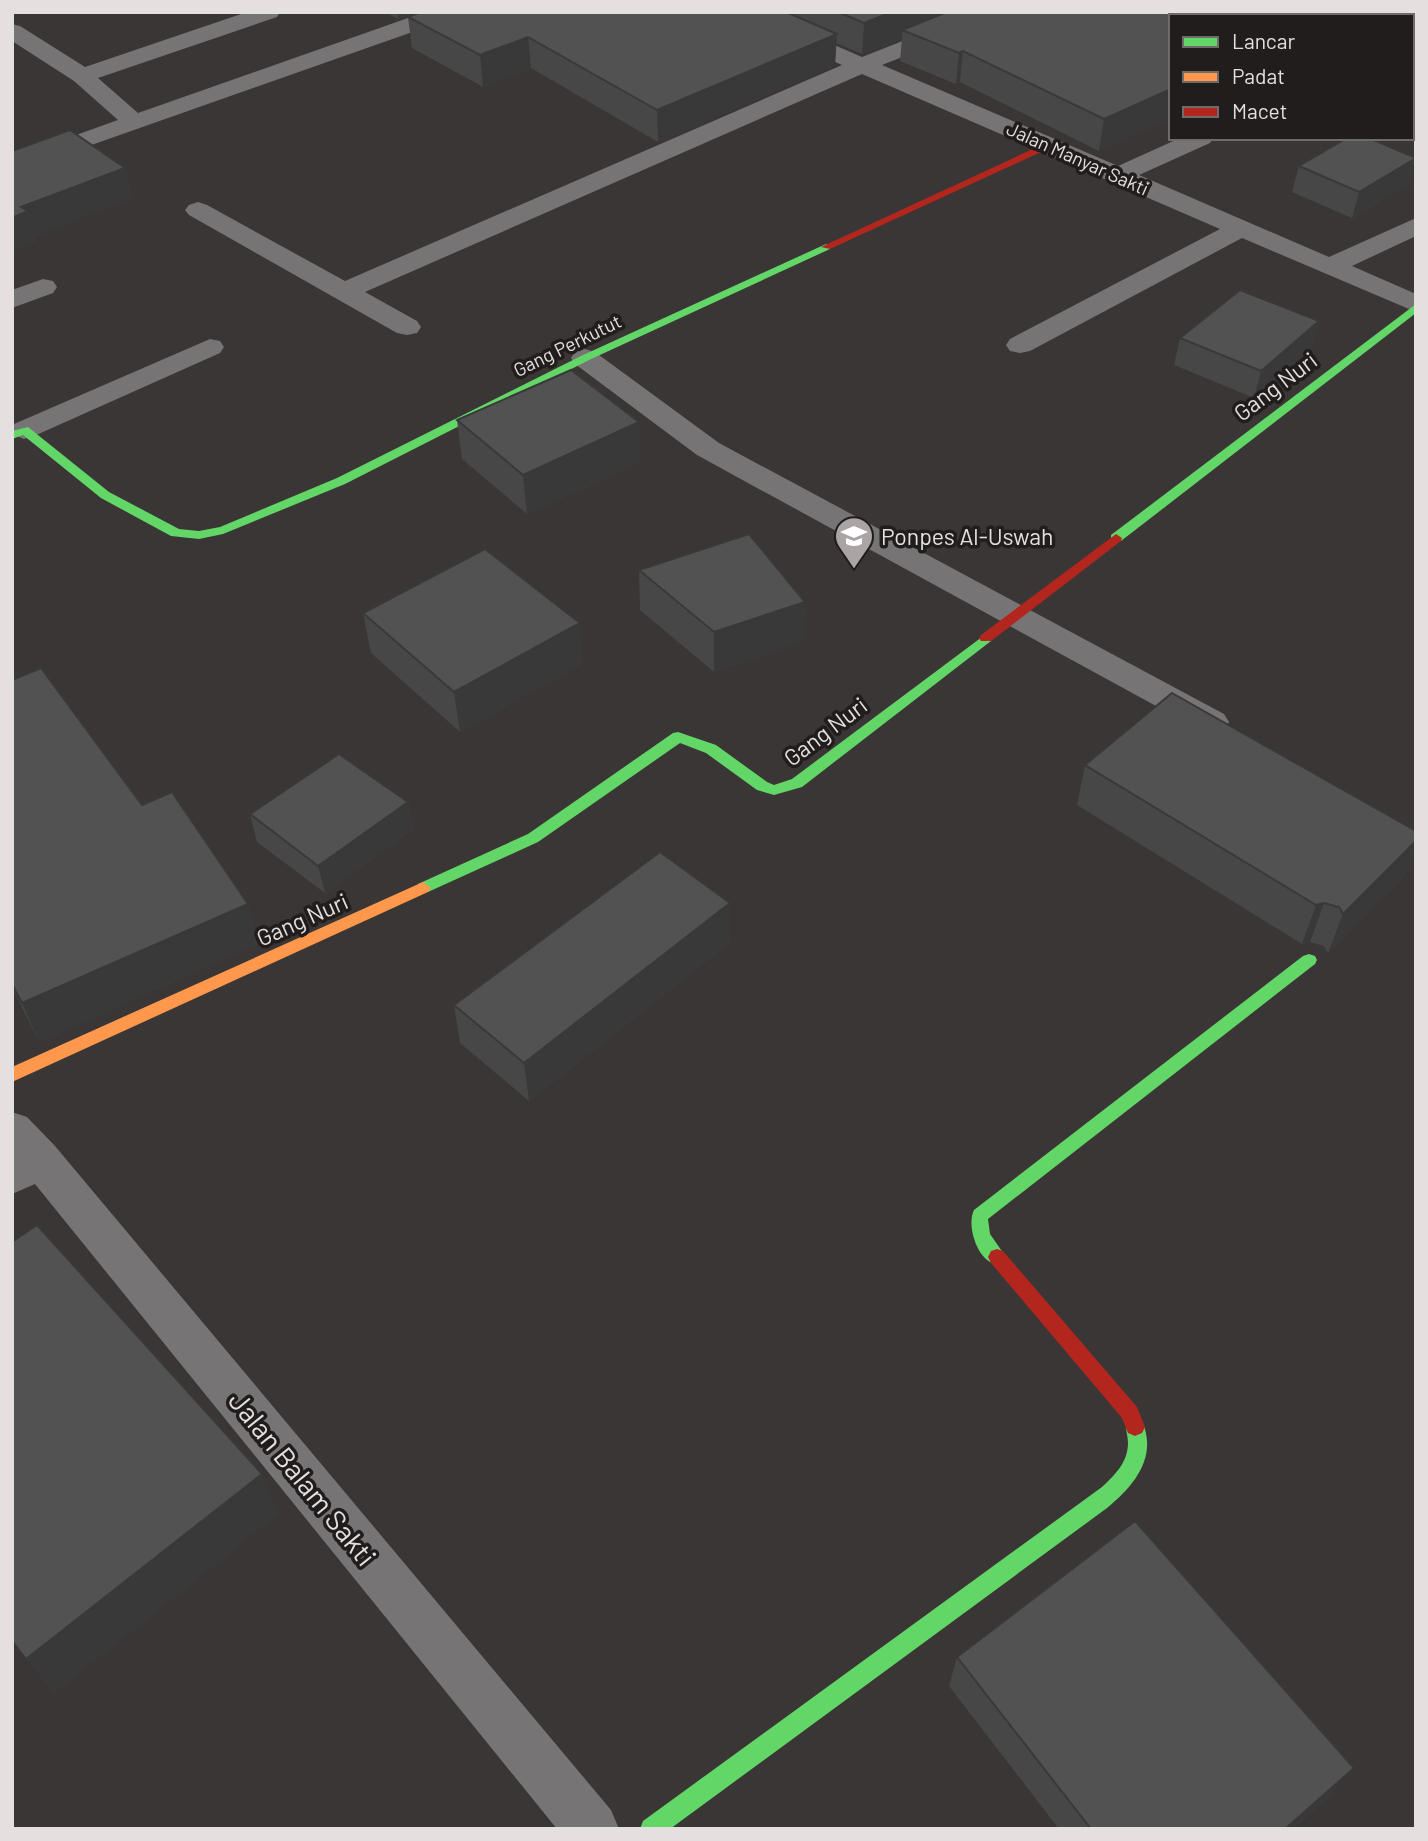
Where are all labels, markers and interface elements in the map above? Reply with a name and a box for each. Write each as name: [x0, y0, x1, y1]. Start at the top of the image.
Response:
legend: [1169, 14, 1414, 140]
text: Lancar: [1232, 28, 1295, 53]
text: Padat: [1232, 63, 1285, 88]
text: Macet: [1232, 98, 1287, 123]
street label: Jalan Manyar Sakti: [1003, 116, 1153, 200]
street label: Gang Perkutut: [509, 309, 625, 381]
street label: Gang Nuri: [1228, 346, 1322, 426]
school or university icon: Ponpes Al-Uswah: [833, 515, 875, 570]
place label: Ponpes Al-Uswah: [881, 522, 1053, 550]
street label: Gang Nuri: [778, 691, 872, 771]
street label: Gang Nuri: [252, 886, 352, 952]
street label: Jalan Balam Sakti: [222, 1384, 384, 1572]

